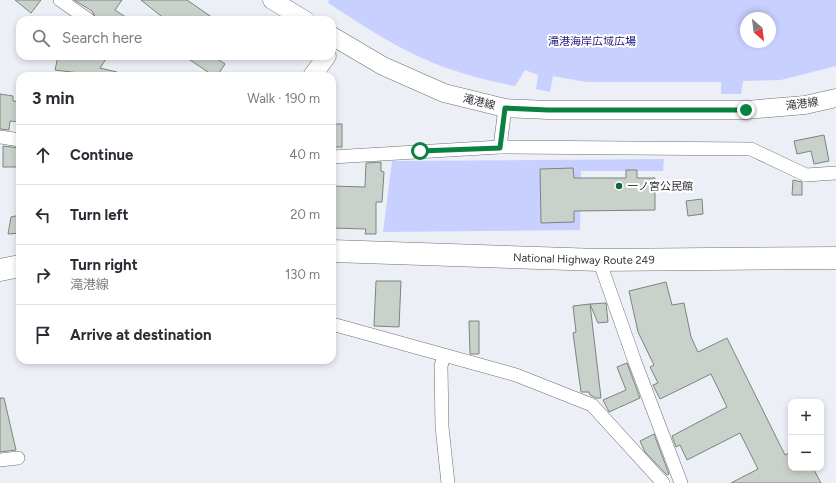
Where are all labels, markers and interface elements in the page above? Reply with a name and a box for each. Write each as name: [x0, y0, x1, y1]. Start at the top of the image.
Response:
north arrow: [740, 12, 776, 48]
search box: [16, 16, 336, 60]
icon: search: [30, 27, 52, 49]
text: Search here: [62, 29, 142, 47]
park label: 滝港海岸広域広場: [548, 35, 636, 48]
text: 3 min: [32, 88, 74, 108]
text: Walk · 190 m: [247, 91, 320, 106]
street label: 滝港線: [461, 92, 497, 112]
street label: 滝港線: [785, 95, 819, 113]
route end: [737, 101, 755, 119]
route start: [411, 142, 429, 160]
icon: ahead: [32, 144, 54, 166]
text: Continue: [70, 146, 133, 164]
text: 40 m: [289, 147, 320, 162]
place label: 一ノ宮公民館: [627, 180, 693, 193]
marker: 一ノ宮公民館: [614, 181, 624, 191]
icon: left: [32, 204, 54, 226]
text: Turn left: [70, 206, 128, 224]
text: 20 m: [290, 207, 320, 222]
street label: National Highway Route 249: [513, 251, 655, 267]
text: Turn right: [70, 256, 138, 274]
icon: right: [32, 264, 54, 286]
text: 130 m: [285, 267, 320, 282]
text: 滝港線: [70, 277, 109, 292]
icon: arrive: [32, 324, 54, 346]
text: Arrive at destination: [70, 326, 211, 344]
map controls: [788, 399, 824, 471]
button: +: [788, 399, 824, 435]
button: −: [788, 435, 824, 471]

